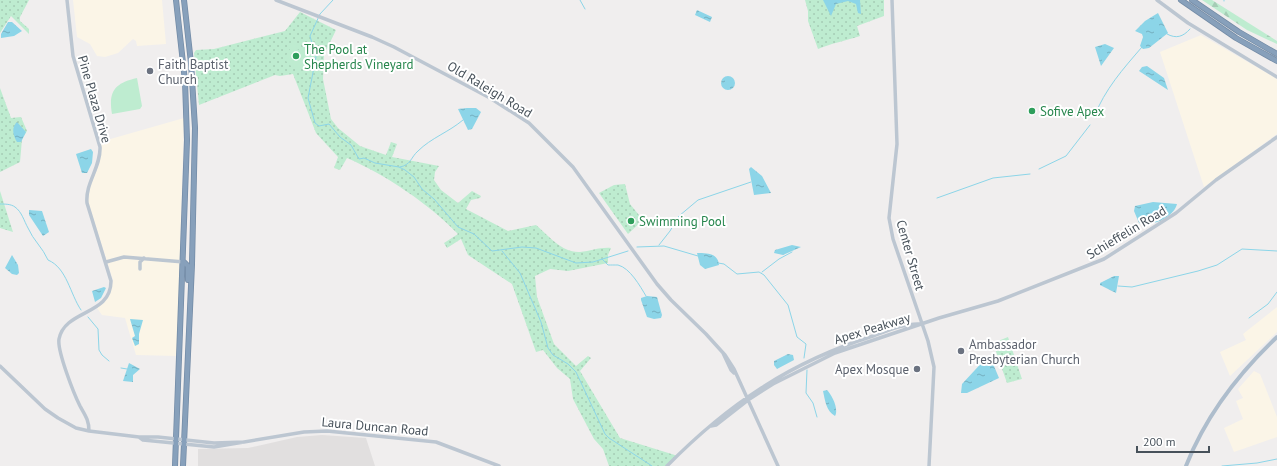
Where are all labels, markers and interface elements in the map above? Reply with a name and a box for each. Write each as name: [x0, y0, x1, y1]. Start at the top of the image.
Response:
place label: The Pool at Shepherds Vineyard: [304, 41, 414, 73]
marker: The Pool at Shepherds Vineyard: [291, 51, 301, 61]
street label: Pine Plaza Drive: [74, 53, 115, 145]
place label: Faith Baptist Church: [158, 56, 229, 88]
street label: Old Raleigh Road: [444, 57, 535, 121]
marker: Faith Baptist Church: [145, 66, 155, 76]
place label: Sofive Apex: [1040, 103, 1105, 120]
marker: Sofive Apex: [1027, 106, 1037, 116]
street label: Schieffelin Road: [1083, 202, 1169, 263]
place label: Swimming Pool: [639, 213, 726, 230]
marker: Swimming Pool: [626, 216, 636, 226]
street label: Center Street: [892, 218, 929, 293]
street label: Apex Peakway: [832, 309, 912, 348]
place label: Ambassador Presbyterian Church: [969, 336, 1080, 368]
marker: Ambassador Presbyterian Church: [956, 346, 966, 356]
place label: Apex Mosque: [835, 361, 909, 378]
marker: Apex Mosque: [912, 364, 922, 374]
street label: Laura Duncan Road: [321, 413, 429, 440]
scale bar: [1137, 428, 1209, 454]
text: 200 m: [1143, 434, 1176, 449]

